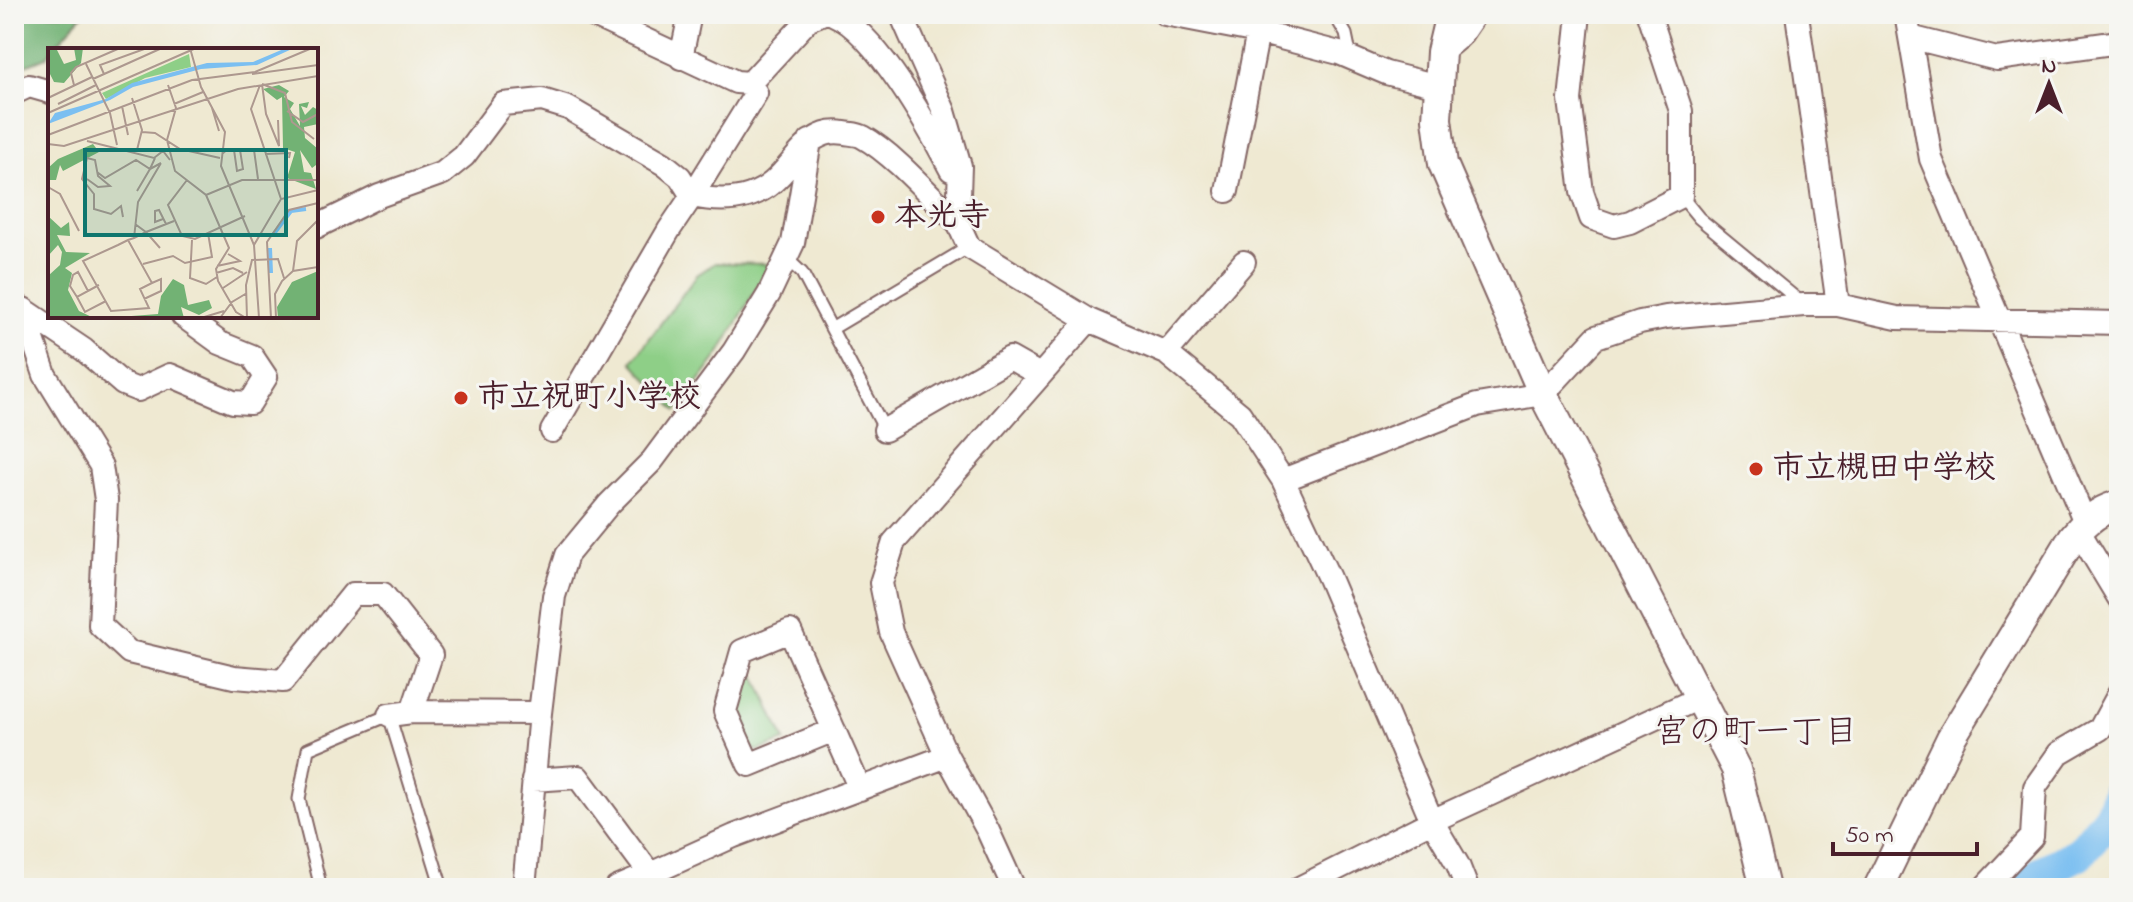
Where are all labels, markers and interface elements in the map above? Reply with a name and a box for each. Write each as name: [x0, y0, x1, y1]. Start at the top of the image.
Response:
north arrow: [2009, 44, 2089, 124]
inset map: [48, 48, 318, 318]
text: N: [2042, 51, 2056, 83]
place label: 本光寺: [894, 194, 990, 241]
marker: 本光寺: [869, 208, 887, 226]
place label: 市立祝町小学校: [477, 375, 701, 422]
marker: 市立祝町小学校: [452, 389, 470, 407]
place label: 市立槻田中学校: [1772, 446, 1996, 493]
marker: 市立槻田中学校: [1747, 460, 1765, 478]
district label: 宮の町一丁目: [1654, 709, 1858, 759]
scale bar: [1833, 806, 1977, 856]
text: 50 m: [1845, 819, 1894, 854]

